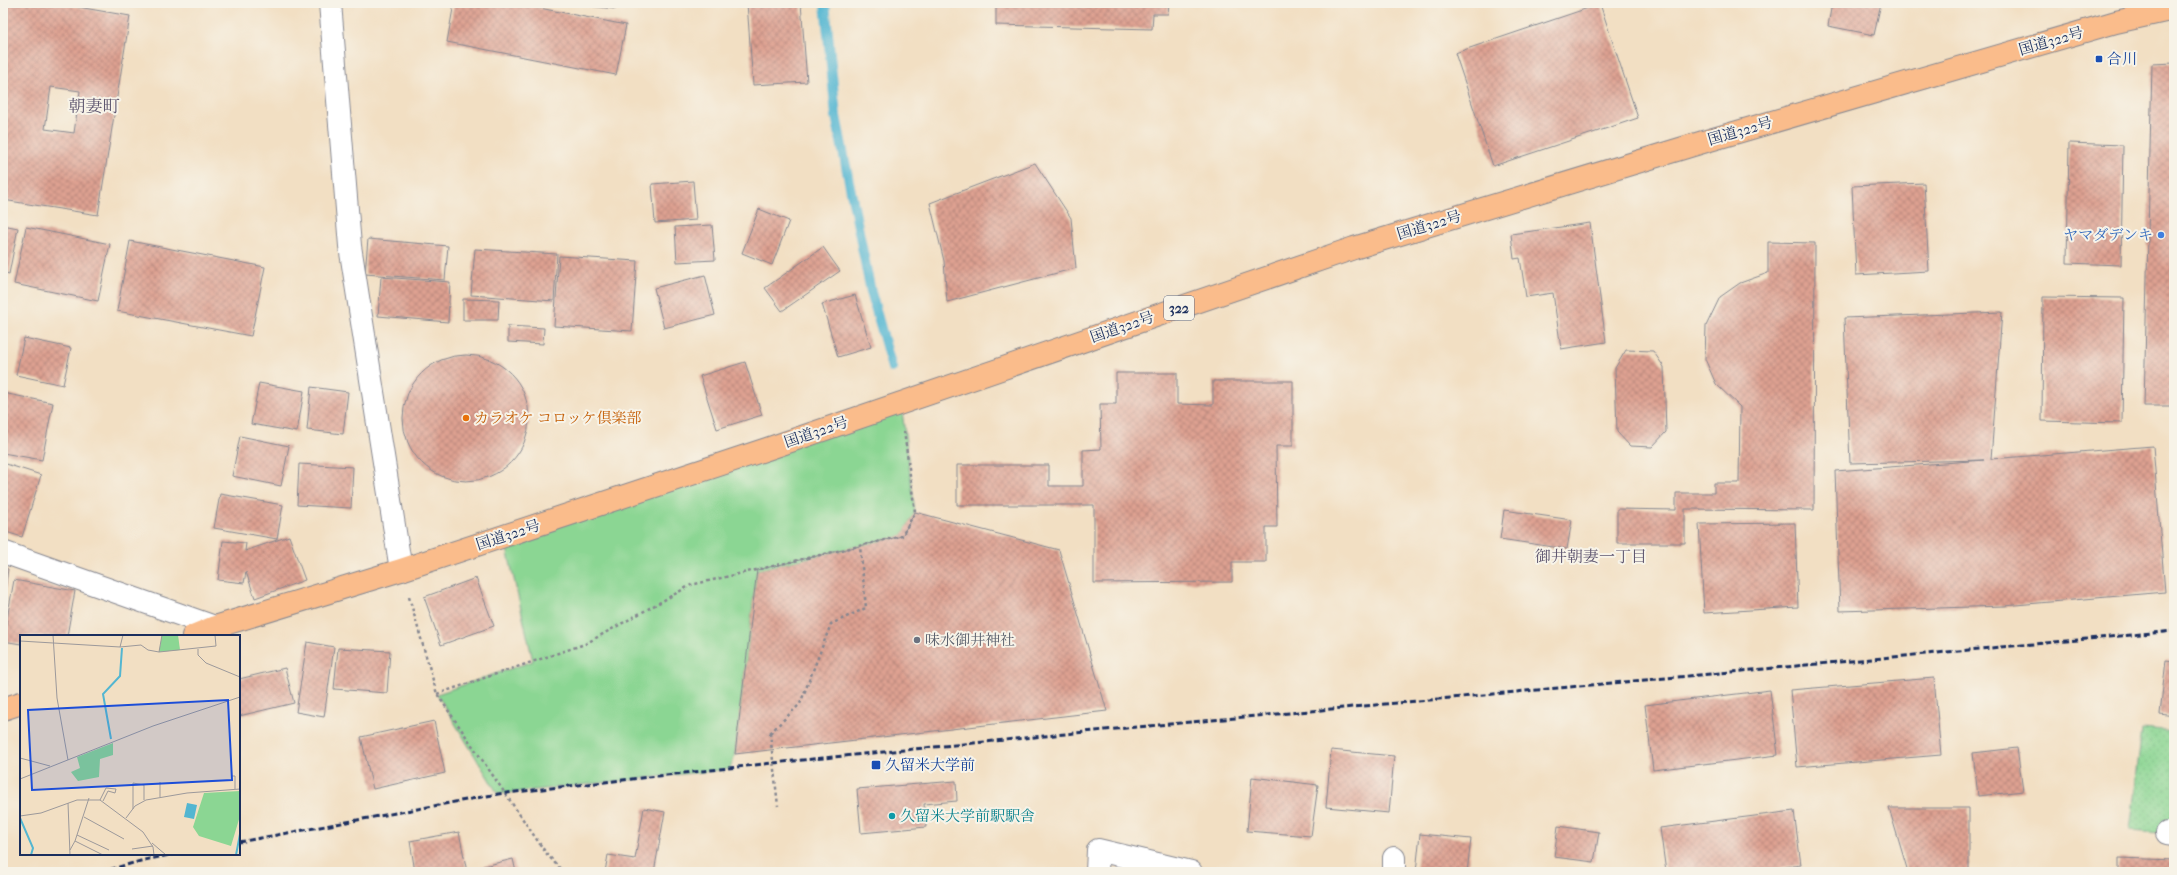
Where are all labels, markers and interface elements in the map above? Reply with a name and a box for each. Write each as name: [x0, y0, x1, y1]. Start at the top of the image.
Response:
street label: 国道322号: [2017, 23, 2085, 59]
place label: 合川: [2107, 50, 2137, 68]
marker: 合川: [2094, 54, 2104, 64]
district label: 朝妻町: [69, 96, 120, 116]
street label: 国道322号: [1706, 113, 1774, 149]
street label: 国道322号: [1395, 207, 1463, 243]
place label: ヤマダデンキ: [2063, 226, 2153, 244]
marker: ヤマダデンキ: [2156, 230, 2166, 240]
road number: 322: [1164, 296, 1194, 320]
street label: 国道322号: [1088, 308, 1156, 346]
place label: カラオケ コロッケ倶楽部: [474, 409, 642, 427]
marker: カラオケ コロッケ倶楽部: [461, 413, 471, 423]
street label: 国道322号: [782, 413, 850, 451]
street label: 国道322号: [474, 516, 542, 554]
district label: 御井朝妻一丁目: [1535, 547, 1647, 566]
place label: 味水御井神社: [925, 631, 1015, 649]
inset map: [20, 635, 240, 855]
marker: 味水御井神社: [912, 635, 922, 645]
place label: 久留米大学前: [885, 756, 975, 774]
marker: 久留米大学前: [870, 759, 882, 771]
place label: 久留米大学前駅駅舎: [900, 807, 1035, 825]
marker: 久留米大学前駅駅舎: [887, 811, 897, 821]

